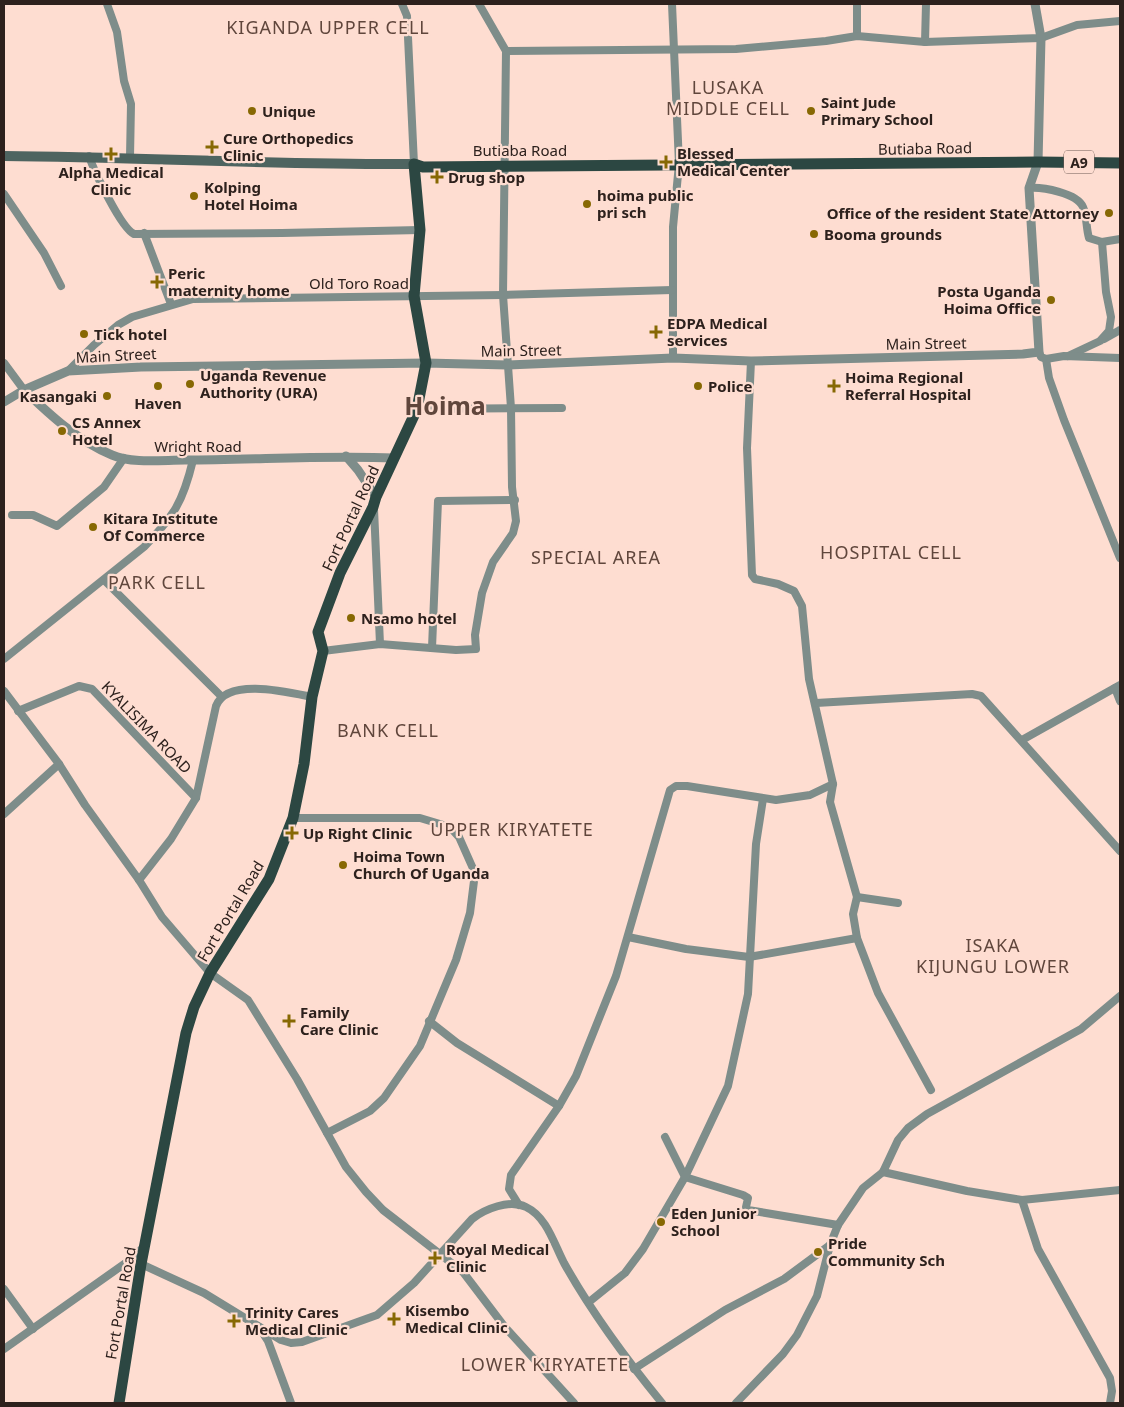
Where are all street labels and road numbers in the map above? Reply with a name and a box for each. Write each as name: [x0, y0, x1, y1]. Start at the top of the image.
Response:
street label: Butiaba Road: [878, 137, 972, 159]
street label: Butiaba Road: [473, 140, 567, 160]
road number: A9: [1064, 150, 1094, 173]
street label: Old Toro Road: [309, 273, 409, 293]
street label: Main Street: [885, 332, 967, 354]
street label: Main Street: [480, 339, 562, 361]
street label: Main Street: [75, 343, 158, 367]
street label: Wright Road: [154, 436, 242, 456]
street label: Fort Portal Road: [317, 462, 383, 574]
street label: KYALISIMA ROAD: [98, 676, 196, 778]
street label: Fort Portal Road: [192, 857, 268, 965]
street label: Fort Portal Road: [100, 1245, 140, 1361]

